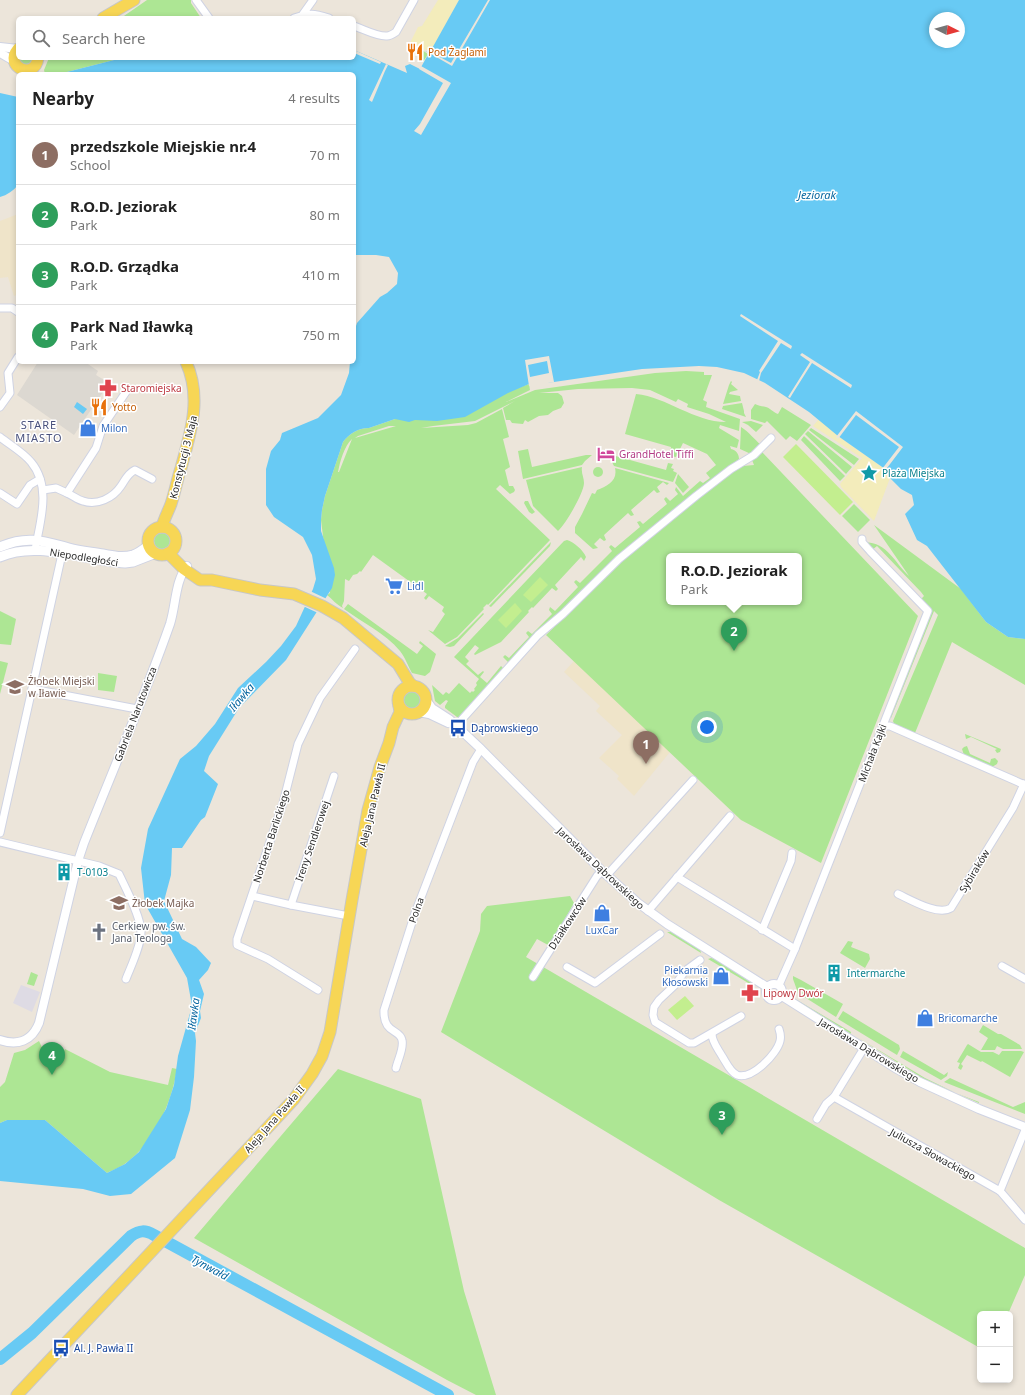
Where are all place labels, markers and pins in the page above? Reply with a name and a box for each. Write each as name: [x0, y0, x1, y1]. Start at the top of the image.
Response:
restaurant icon: Pod Żaglami: [405, 42, 425, 62]
place label: Pod Żaglami: [428, 45, 486, 59]
pharmacy icon: Staromiejska: [98, 378, 118, 398]
place label: Staromiejska: [121, 381, 182, 395]
restaurant icon: Yotto: [89, 397, 109, 417]
place label: Yotto: [112, 400, 136, 414]
shop icon: Milon: [78, 418, 98, 438]
place label: Milon: [101, 421, 127, 435]
hotel icon: GrandHotel Tiffi: [596, 444, 616, 464]
place label: GrandHotel Tiffi: [619, 447, 694, 461]
place icon: Plaża Miejska: [859, 463, 879, 483]
place label: Plaża Miejska: [882, 466, 945, 480]
supermarket icon: Lidl: [384, 576, 404, 596]
place label: Lidl: [407, 579, 424, 593]
pin: 2: [721, 618, 747, 651]
place label: Żłobek Miejski w Iławie: [28, 674, 95, 700]
school or university icon: Żłobek Miejski w Iławie: [5, 677, 25, 697]
bus stop icon: Dąbrowskiego: [448, 718, 468, 738]
place label: Dąbrowskiego: [471, 721, 538, 735]
pin: 1: [633, 731, 659, 764]
building icon: T-0103: [54, 862, 74, 882]
place label: T-0103: [77, 865, 109, 879]
school or university icon: Żłobek Majka: [109, 893, 129, 913]
place label: Żłobek Majka: [132, 896, 194, 910]
shop icon: LuxCar: [592, 903, 612, 923]
place label: Cerkiew pw. św. Jana Teologa: [111, 919, 186, 945]
church icon: Cerkiew pw. św. Jana Teologa: [89, 922, 109, 942]
place label: LuxCar: [586, 923, 618, 937]
place label: Piekarnia Kłosowski: [662, 963, 708, 989]
building icon: Intermarche: [824, 963, 844, 983]
shop icon: Piekarnia Kłosowski: [711, 966, 731, 986]
place label: Intermarche: [847, 966, 906, 980]
pharmacy icon: Lipowy Dwór: [740, 983, 760, 1003]
place label: Lipowy Dwór: [763, 986, 824, 1000]
shop icon: Bricomarche: [915, 1008, 935, 1028]
place label: Bricomarche: [938, 1011, 998, 1025]
pin: 4: [39, 1042, 65, 1075]
pin: 3: [709, 1102, 735, 1135]
bus stop icon: Al. J. Pawła II: [51, 1338, 71, 1358]
place label: Al. J. Pawła II: [74, 1341, 133, 1355]

